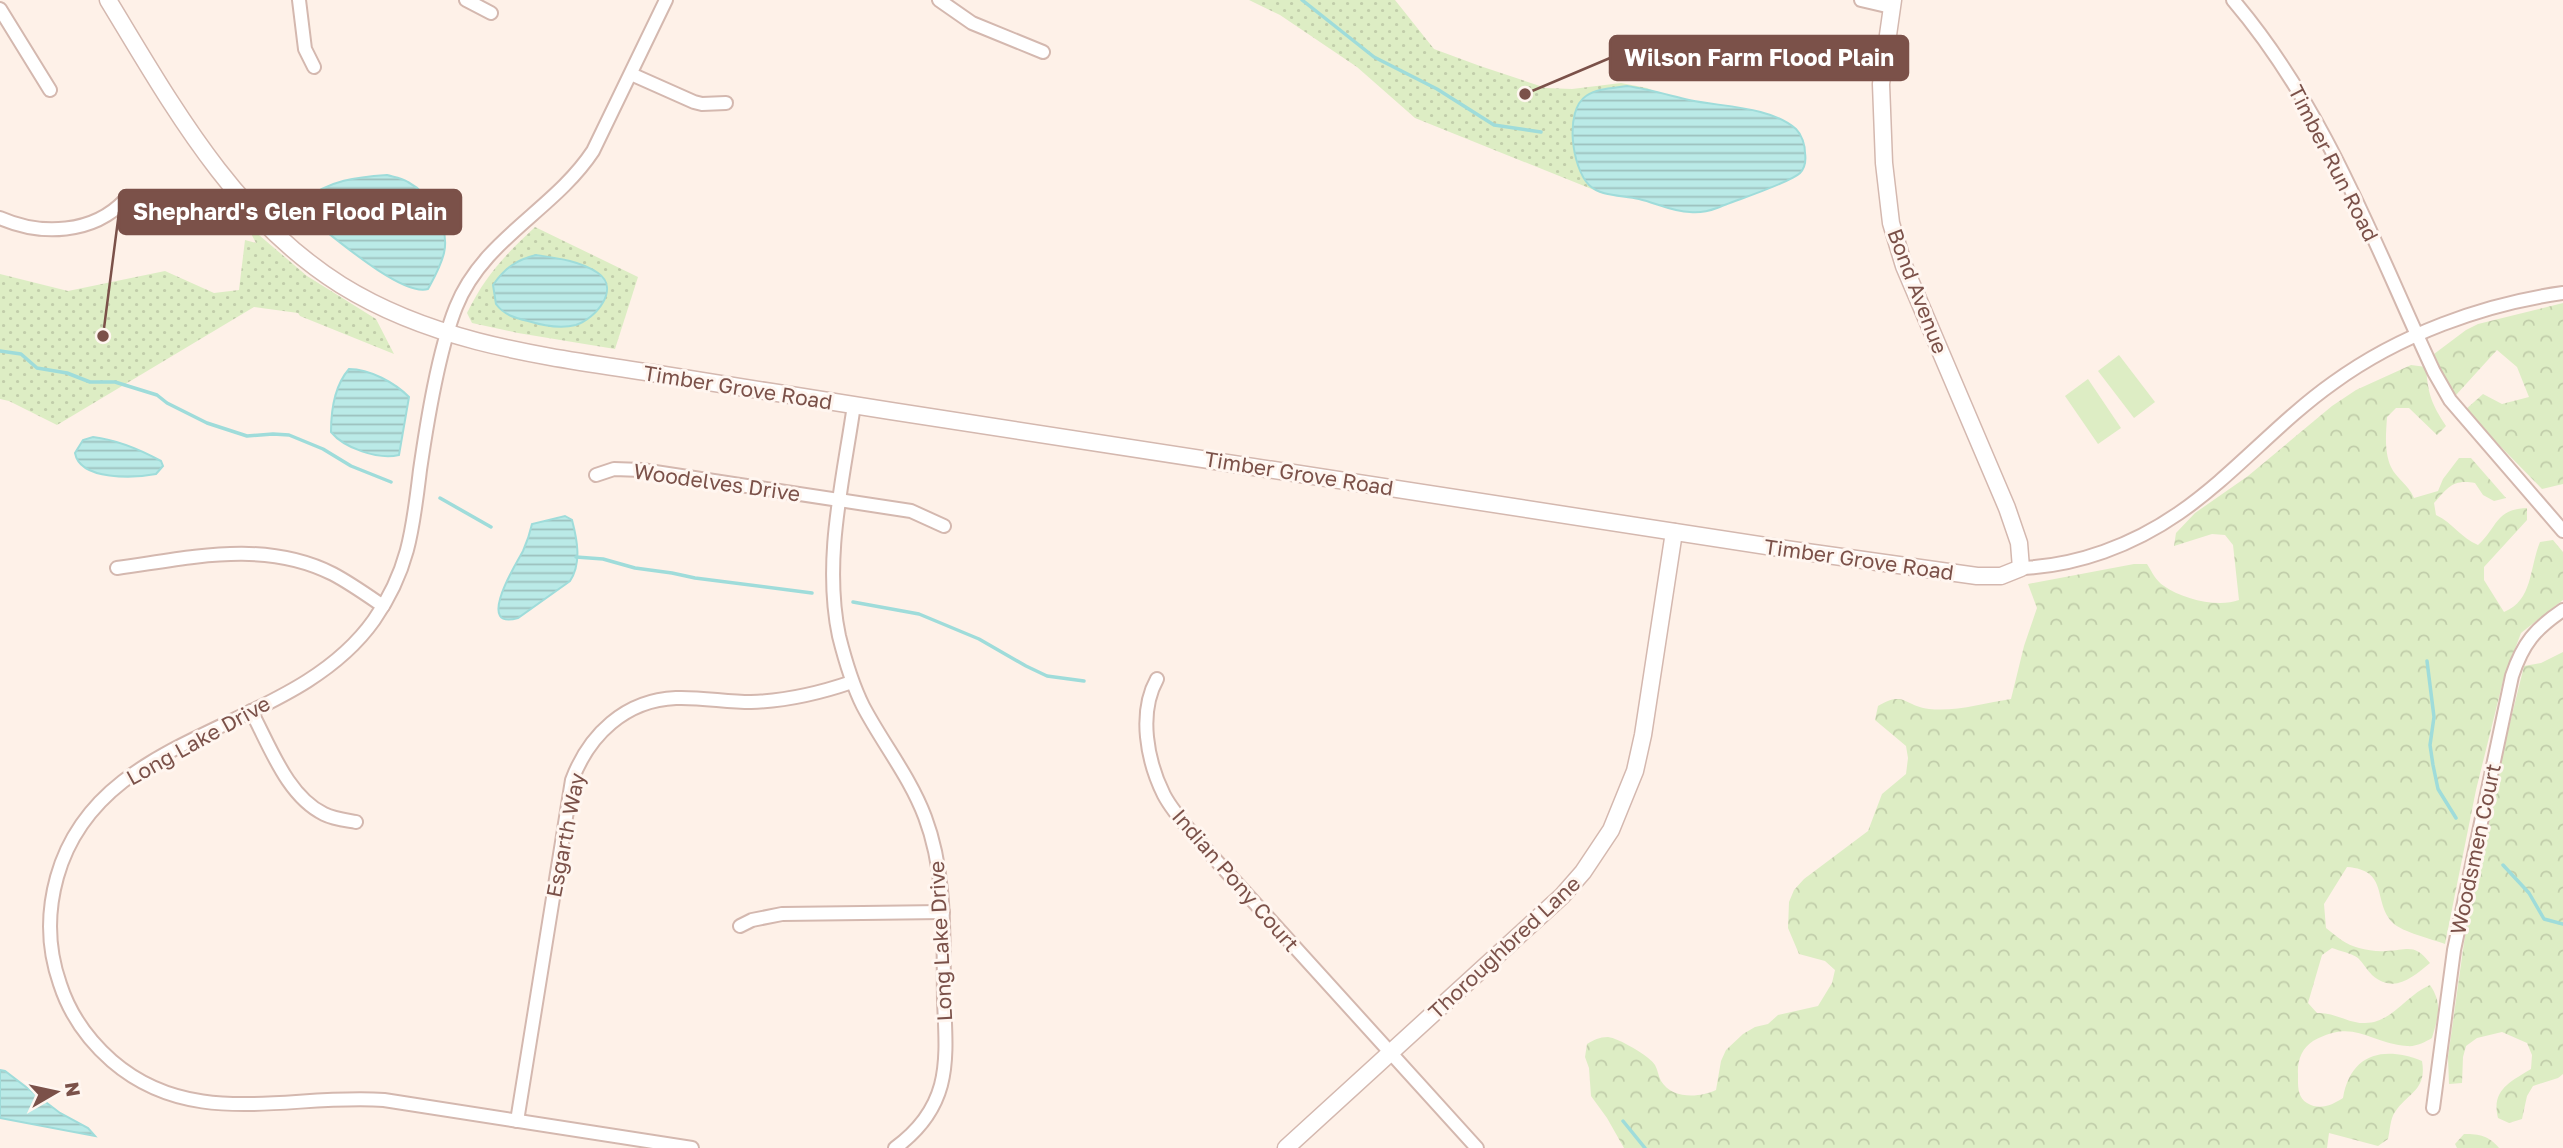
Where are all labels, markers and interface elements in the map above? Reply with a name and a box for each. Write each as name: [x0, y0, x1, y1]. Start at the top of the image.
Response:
callout: Wilson Farm Flood Plain: [1610, 36, 1908, 80]
text: Wilson Farm Flood Plain: [1624, 43, 1894, 71]
street label: Timber Run Road: [2283, 80, 2385, 246]
callout: Shephard's Glen Flood Plain: [119, 190, 461, 234]
text: Shephard's Glen Flood Plain: [133, 197, 447, 225]
street label: Bond Avenue: [1882, 225, 1954, 357]
street label: Timber Grove Road: [642, 359, 834, 415]
street label: Timber Grove Road: [1203, 445, 1395, 501]
street label: Woodelves Drive: [632, 457, 802, 507]
street label: Timber Grove Road: [1763, 533, 1955, 585]
street label: Long Lake Drive: [122, 690, 274, 790]
street label: Woodsmen Court: [2444, 761, 2506, 937]
street label: Esgarth Way: [540, 770, 590, 900]
street label: Indian Pony Court: [1167, 803, 1305, 957]
street label: Long Lake Drive: [923, 860, 957, 1022]
street label: Thoroughbred Lane: [1423, 870, 1585, 1024]
north arrow: [21, 1057, 91, 1127]
text: N: [61, 1080, 86, 1098]

